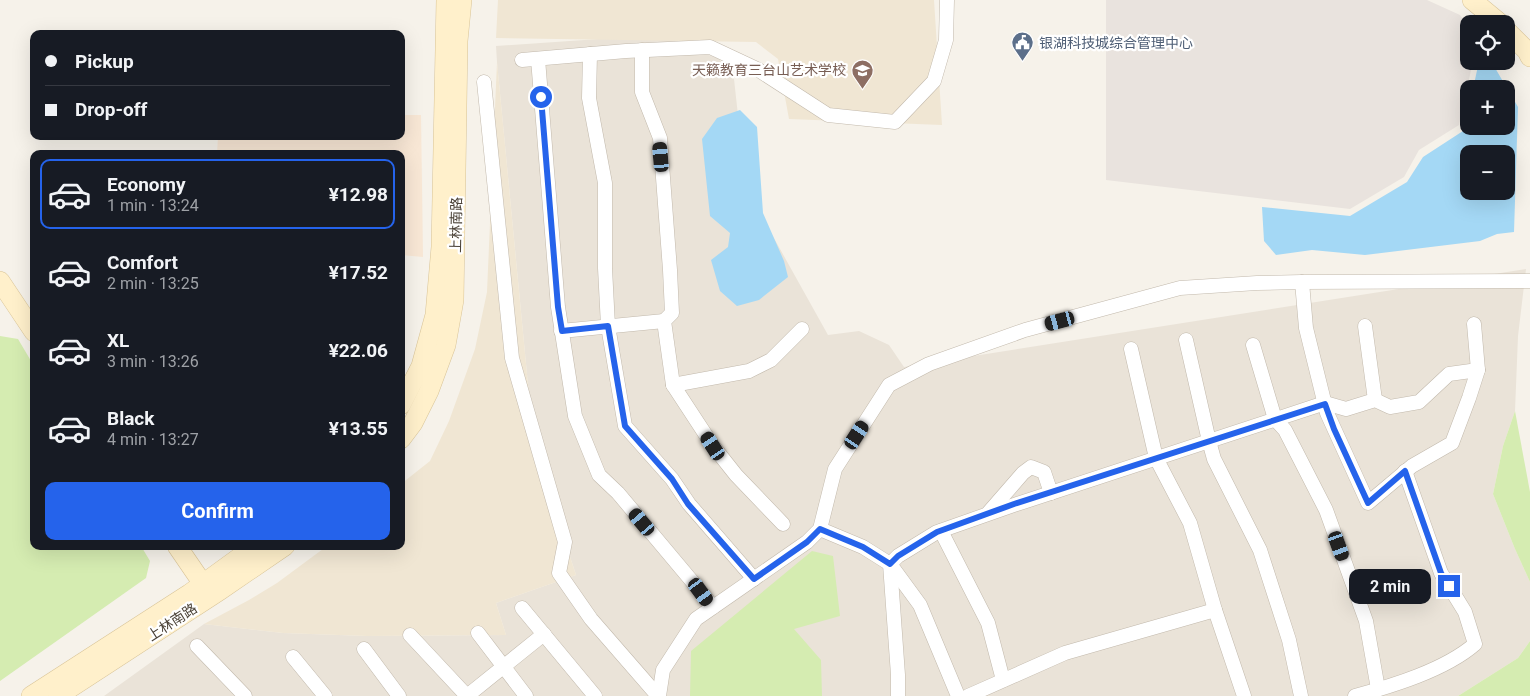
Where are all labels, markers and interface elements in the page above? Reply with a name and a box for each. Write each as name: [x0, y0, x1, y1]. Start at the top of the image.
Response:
map controls: [1460, 15, 1515, 200]
button: locate: [1460, 15, 1515, 70]
public building icon: 银湖科技城综合管理中心: [1011, 31, 1035, 62]
place label: 银湖科技城综合管理中心: [1039, 35, 1193, 51]
text: Pickup: [75, 50, 134, 73]
school or university icon: 天籁教育三台山艺术学校: [850, 58, 874, 89]
place label: 天籁教育三台山艺术学校: [692, 62, 846, 78]
button: +: [1460, 80, 1515, 135]
route start: [530, 86, 552, 108]
text: Drop-off: [75, 98, 147, 121]
car: [652, 141, 669, 173]
button: −: [1460, 145, 1515, 200]
icon: car: [47, 172, 92, 217]
text: Economy: [107, 173, 186, 196]
text: ¥12.98: [329, 183, 388, 206]
text: 1 min · 13:24: [107, 196, 199, 215]
street label: 上林南路: [448, 197, 464, 253]
icon: car: [47, 250, 92, 295]
text: Comfort: [107, 251, 178, 274]
text: ¥17.52: [329, 261, 388, 284]
text: 2 min · 13:25: [107, 274, 199, 293]
car: [1043, 310, 1076, 332]
icon: car: [47, 328, 92, 373]
text: XL: [107, 329, 129, 352]
text: ¥22.06: [329, 339, 388, 362]
text: 3 min · 13:26: [107, 352, 199, 371]
icon: car: [47, 406, 92, 451]
text: Black: [107, 407, 154, 430]
text: ¥13.55: [329, 417, 388, 440]
car: [842, 418, 871, 452]
car: [698, 429, 727, 463]
text: 4 min · 13:27: [107, 430, 199, 449]
button: Confirm: [45, 482, 390, 540]
car: [626, 506, 657, 538]
car: [1326, 529, 1351, 563]
callout: 2 min: [1349, 568, 1432, 604]
car: [686, 575, 715, 609]
route end: [1438, 575, 1460, 597]
text: 2 min: [1370, 577, 1410, 596]
street label: 上林南路: [144, 600, 200, 644]

